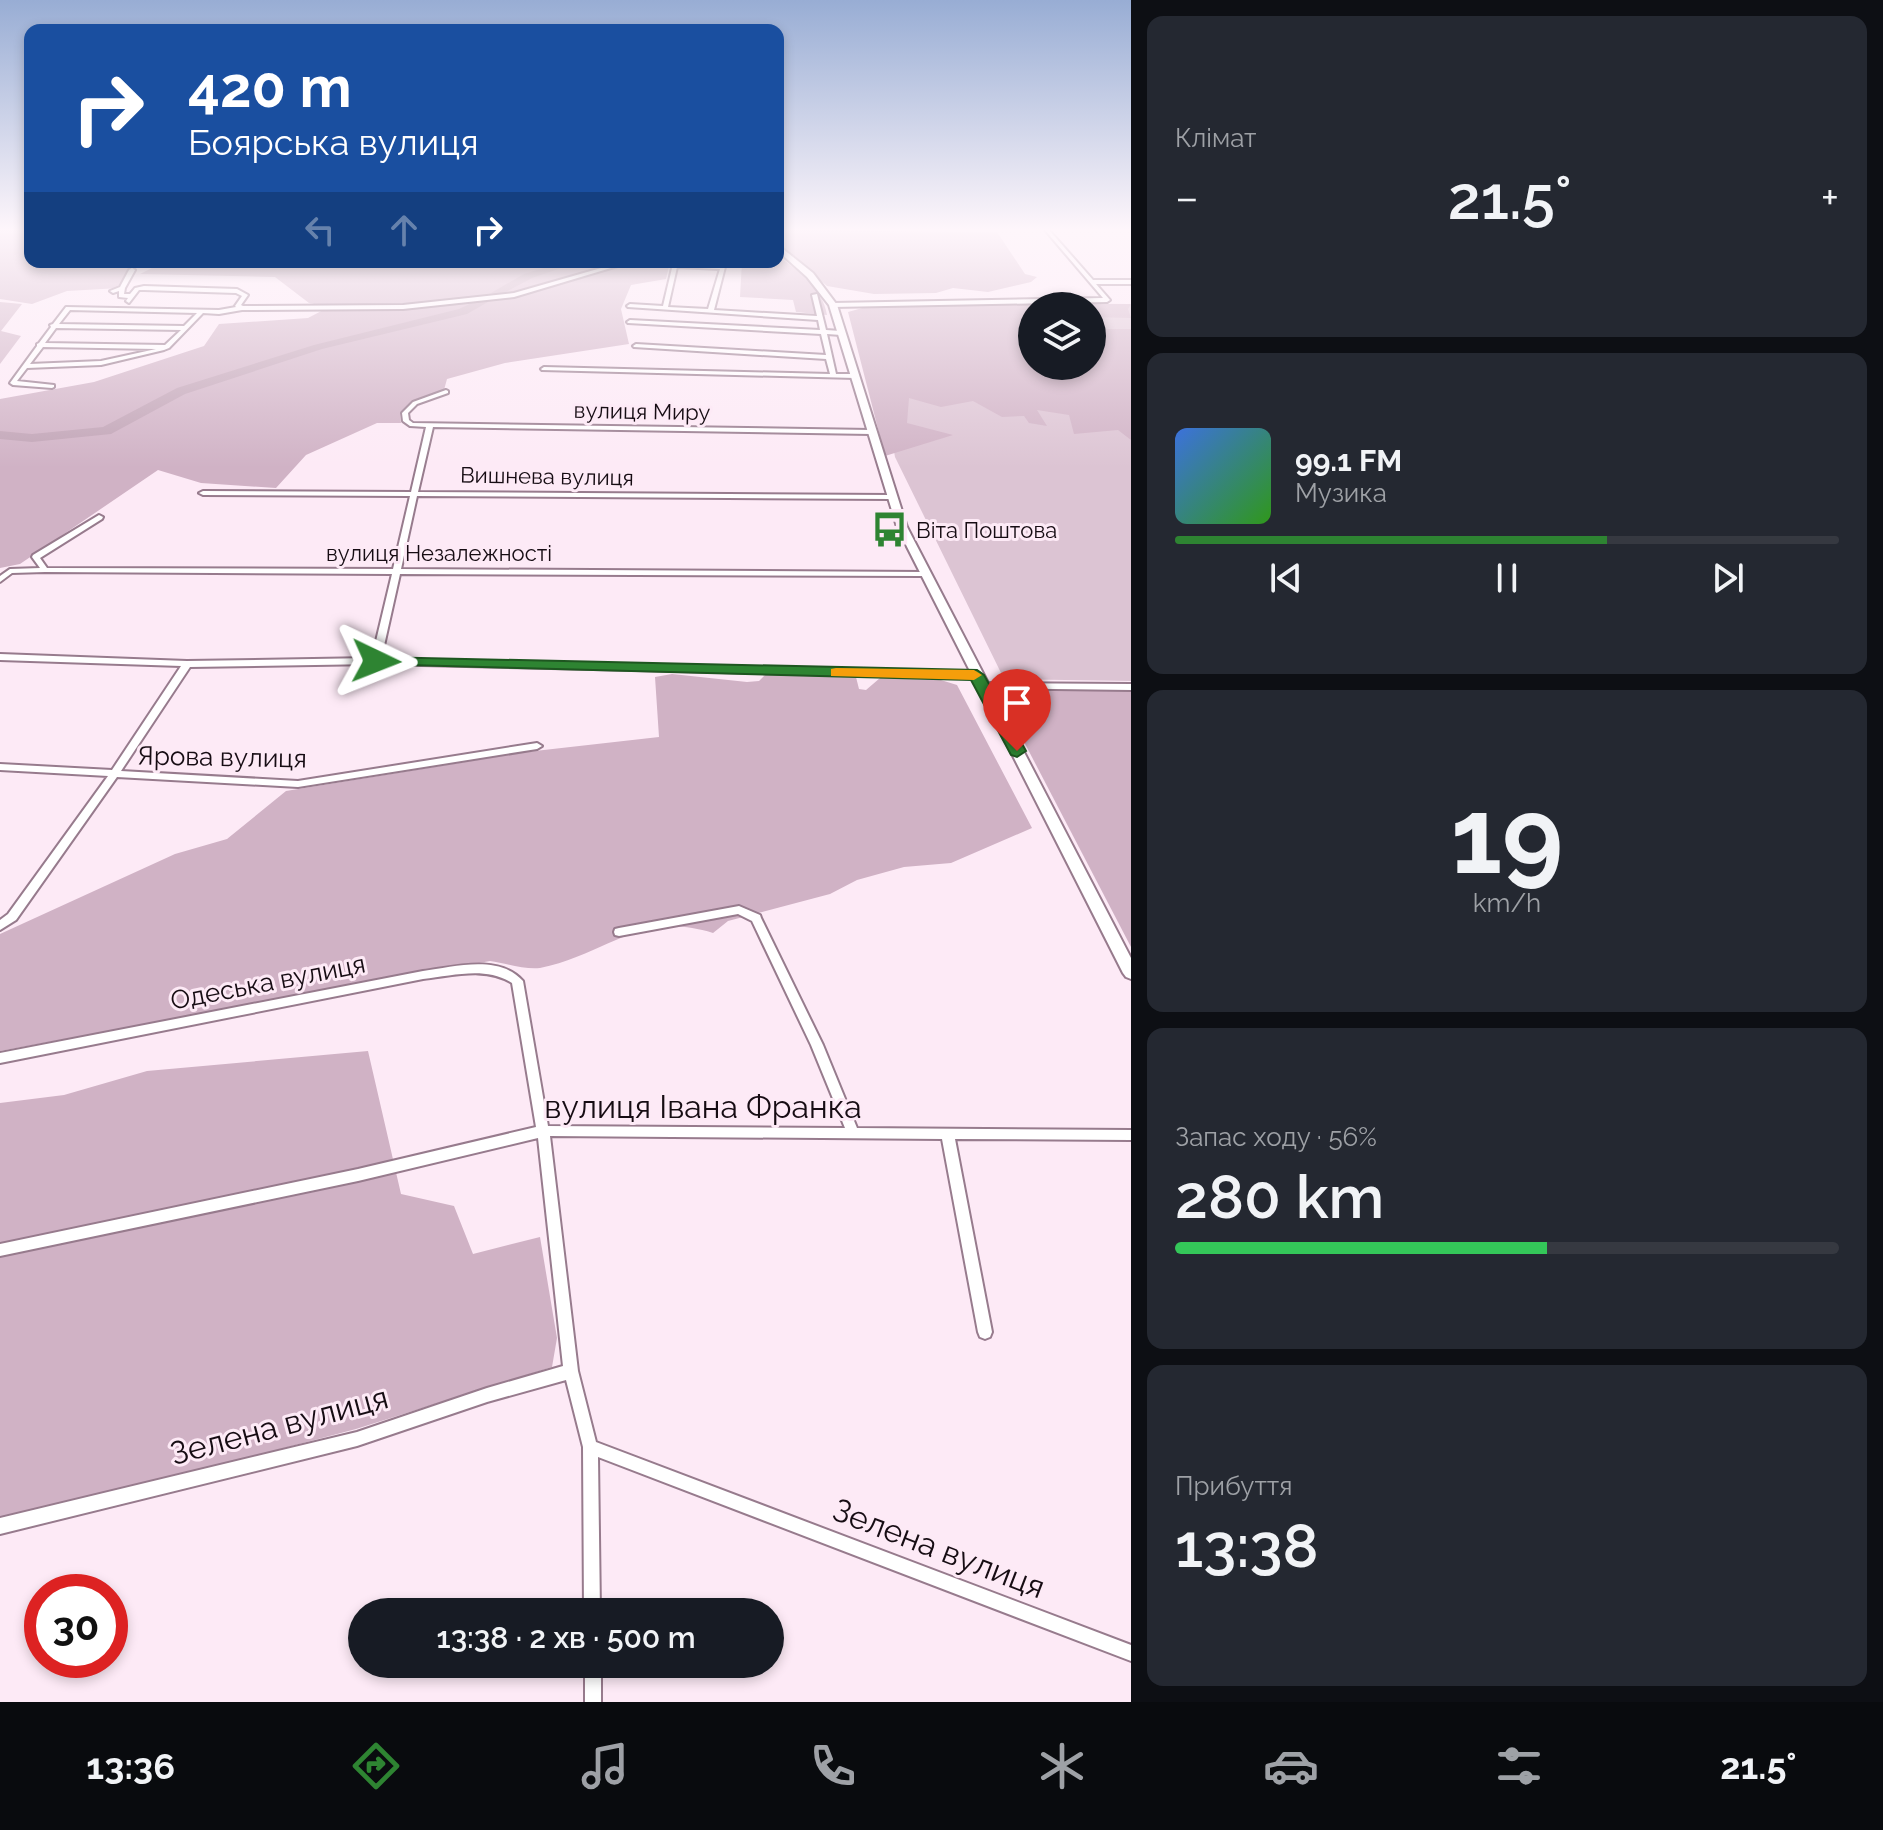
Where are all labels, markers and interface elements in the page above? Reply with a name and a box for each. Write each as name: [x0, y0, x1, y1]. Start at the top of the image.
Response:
text: 420 m: [188, 54, 352, 120]
icon: right: [56, 56, 160, 160]
text: Боярська вулиця: [188, 121, 479, 163]
text: Клімат: [1175, 123, 1257, 153]
text: 21.5°: [1448, 163, 1572, 233]
text: −: [1175, 172, 1199, 223]
text: +: [1821, 172, 1839, 223]
icon: left: [298, 208, 342, 252]
icon: ahead: [382, 208, 426, 252]
icon: right: [466, 208, 510, 252]
map controls: [1018, 292, 1106, 380]
button: layers: [1018, 292, 1106, 380]
street label: вулиця Миру: [574, 397, 711, 425]
text: 99.1 FM: [1295, 443, 1402, 478]
street label: Вишнева вулиця: [460, 461, 634, 491]
text: Музика: [1295, 478, 1387, 508]
bus stop icon: Віта Поштова: [871, 511, 909, 549]
place label: Віта Поштова: [916, 517, 1057, 543]
street label: вулиця Незалежності: [326, 540, 552, 566]
icon: previous: [1264, 556, 1308, 600]
icon: pause: [1485, 556, 1529, 600]
icon: next: [1706, 556, 1750, 600]
position arrow: [334, 619, 418, 703]
pin: [983, 669, 1051, 751]
icon: arrive: [995, 681, 1039, 725]
street label: Ярова вулиця: [137, 741, 307, 773]
text: 19: [1451, 775, 1563, 897]
text: km/h: [1473, 888, 1541, 918]
street label: Одеська вулиця: [168, 948, 368, 1016]
street label: вулиця Івана Франка: [544, 1088, 862, 1125]
text: Запас ходу · 56%: [1175, 1122, 1377, 1152]
text: 280 km: [1175, 1162, 1384, 1232]
street label: Зелена вулиця: [166, 1378, 392, 1472]
text: Прибуття: [1175, 1471, 1293, 1501]
street label: Зелена вулиця: [828, 1491, 1050, 1605]
text: 13:38: [1175, 1511, 1319, 1581]
speed limit sign: 30: [24, 1574, 128, 1678]
text: 13:38 · 2 хв · 500 m: [437, 1620, 696, 1655]
icon: directions: [348, 1738, 404, 1794]
icon: music: [577, 1738, 633, 1794]
icon: phone: [805, 1738, 861, 1794]
icon: climate: [1034, 1738, 1090, 1794]
icon: car: [1263, 1738, 1319, 1794]
icon: filters: [1491, 1738, 1547, 1794]
text: 13:36: [86, 1745, 175, 1787]
text: 21.5°: [1720, 1745, 1797, 1787]

